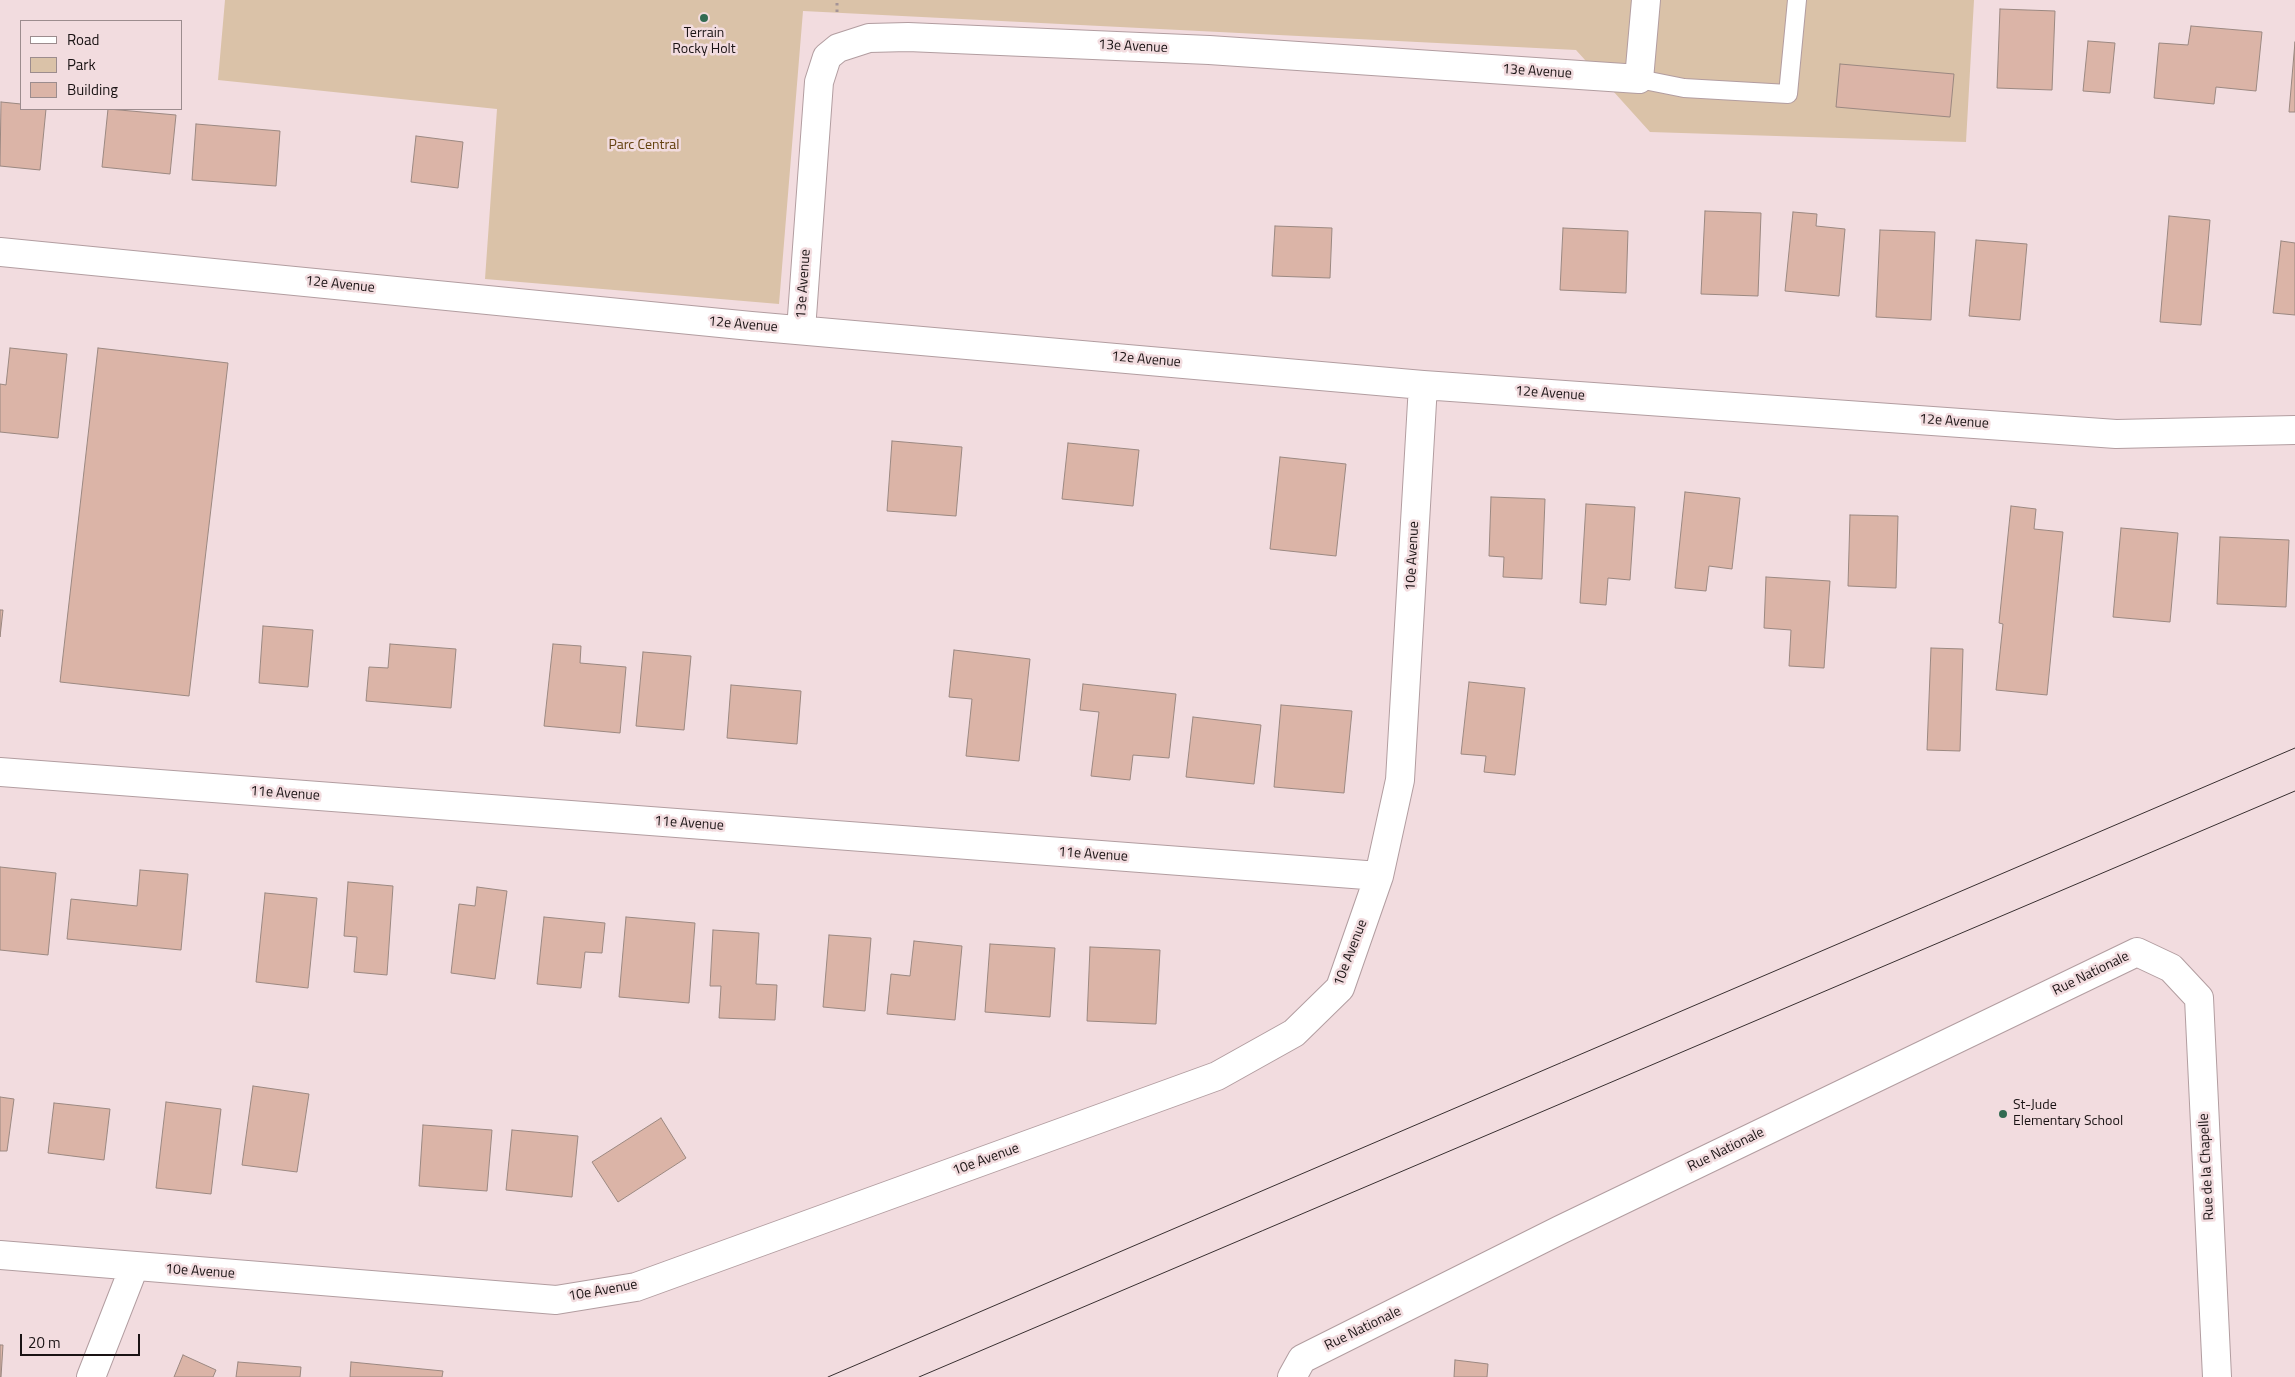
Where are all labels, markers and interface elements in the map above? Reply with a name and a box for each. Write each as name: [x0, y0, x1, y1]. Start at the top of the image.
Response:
marker: Terrain Rocky Holt: [698, 12, 710, 24]
legend: [20, 20, 182, 110]
place label: Terrain Rocky Holt: [672, 26, 736, 58]
text: Road: [67, 28, 99, 51]
street label: 13e Avenue: [1098, 37, 1168, 57]
text: Park: [67, 53, 96, 76]
street label: 13e Avenue: [1502, 61, 1572, 83]
text: Building: [67, 78, 118, 101]
park label: Parc Central: [608, 138, 680, 154]
street label: 13e Avenue: [793, 249, 815, 319]
street label: 12e Avenue: [305, 273, 375, 297]
street label: 12e Avenue: [708, 314, 778, 336]
street label: 12e Avenue: [1111, 349, 1181, 371]
street label: 12e Avenue: [1515, 383, 1585, 405]
street label: 12e Avenue: [1919, 411, 1989, 433]
street label: 10e Avenue: [1403, 521, 1423, 591]
street label: 11e Avenue: [250, 783, 320, 805]
street label: 11e Avenue: [654, 813, 724, 835]
street label: 11e Avenue: [1058, 844, 1128, 866]
street label: 10e Avenue: [1331, 917, 1371, 989]
street label: Rue Nationale: [2050, 948, 2132, 1000]
place label: St-Jude Elementary School: [2013, 1098, 2123, 1130]
marker: St-Jude Elementary School: [1997, 1108, 2009, 1120]
street label: Rue de la Chapelle: [2196, 1113, 2218, 1221]
street label: Rue Nationale: [1685, 1124, 1767, 1176]
street label: 10e Avenue: [950, 1140, 1022, 1180]
street label: 10e Avenue: [165, 1261, 235, 1283]
street label: 10e Avenue: [567, 1277, 639, 1305]
street label: Rue Nationale: [1322, 1303, 1404, 1355]
scale bar: [22, 1324, 142, 1356]
text: 20 m: [28, 1331, 61, 1354]

